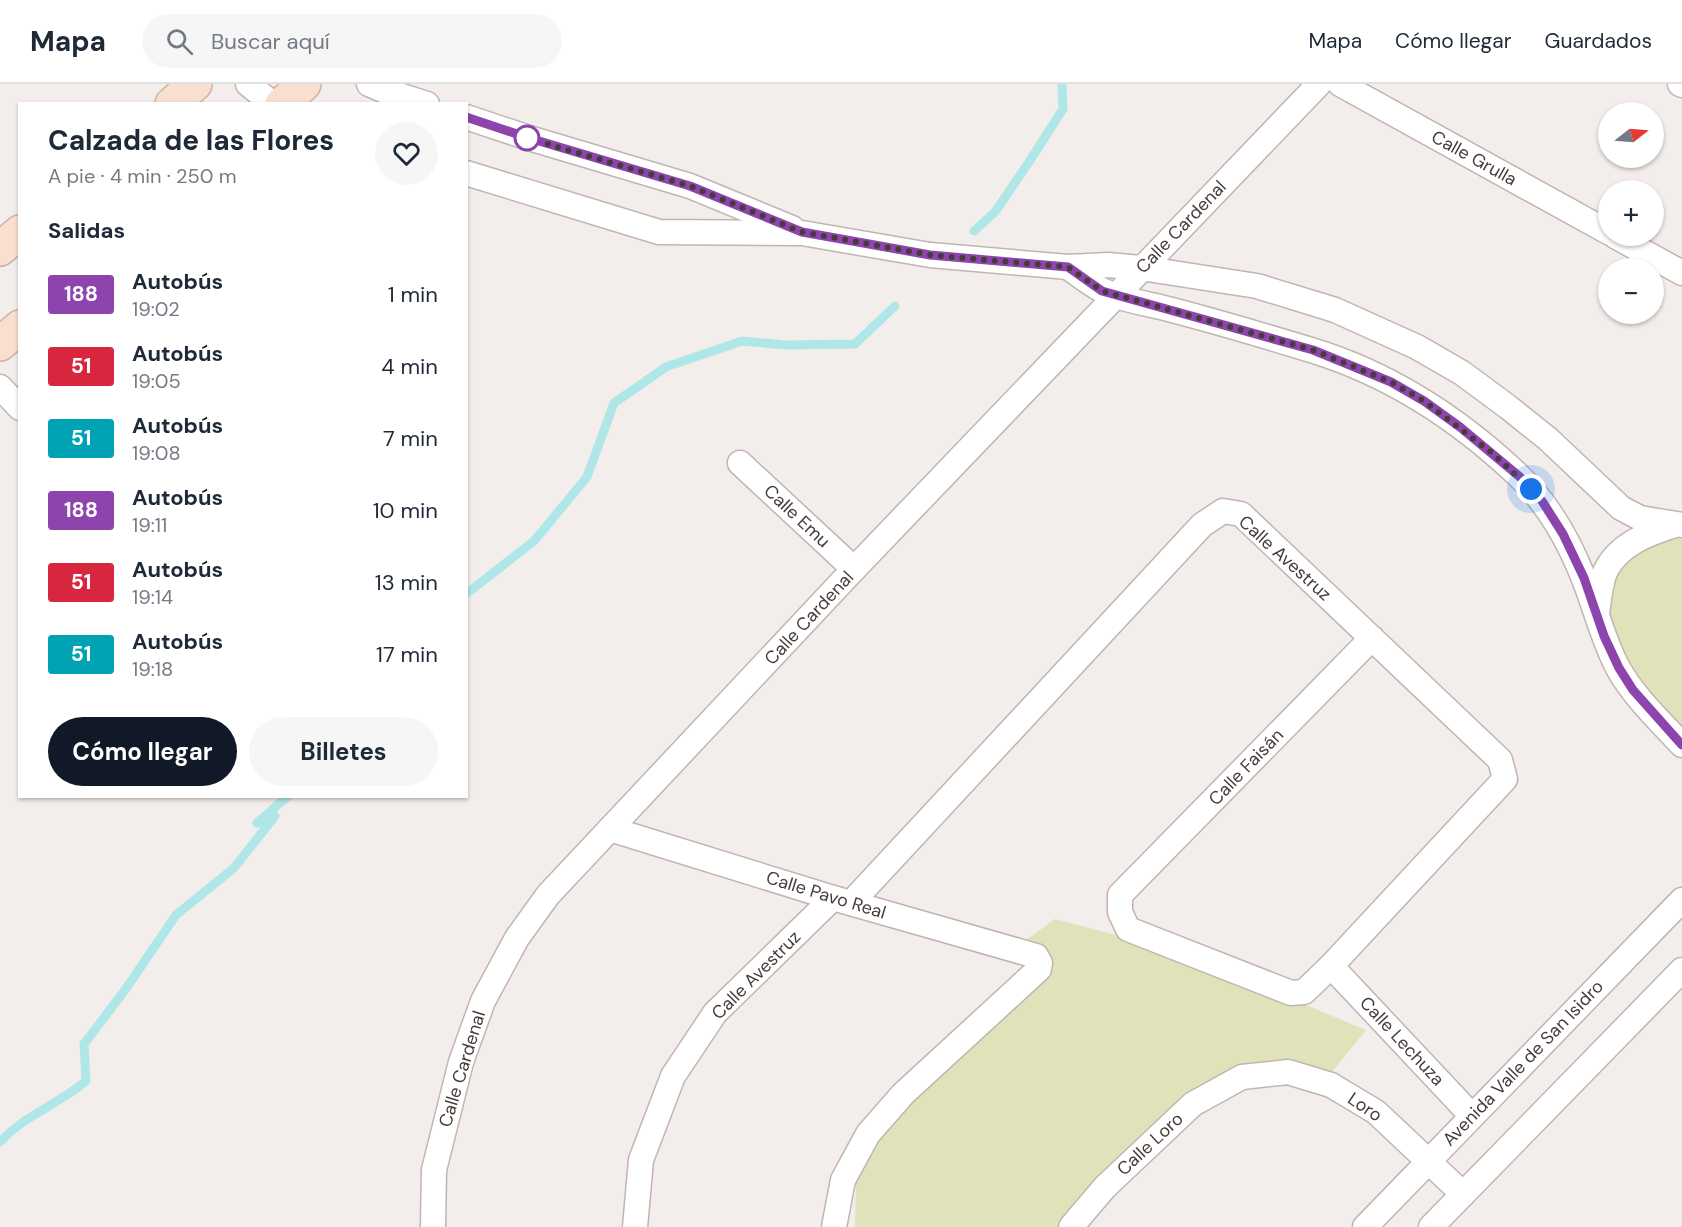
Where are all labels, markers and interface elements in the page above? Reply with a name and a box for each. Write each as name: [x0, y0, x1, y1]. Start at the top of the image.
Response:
search box: [142, 14, 562, 68]
text: Mapa: [30, 23, 106, 60]
icon: search: [163, 25, 196, 58]
text: Buscar aquí: [211, 27, 330, 56]
text: Mapa: [1308, 27, 1362, 55]
text: Cómo llegar: [1395, 27, 1512, 55]
text: Guardados: [1545, 27, 1652, 55]
north arrow: [1598, 102, 1664, 168]
map controls: [1598, 102, 1664, 324]
text: Calzada de las Flores: [48, 122, 334, 159]
button: heart: [375, 122, 438, 185]
unlabelled marker: [514, 125, 540, 151]
street label: Calle Grulla: [1427, 125, 1521, 191]
text: A pie · 4 min · 250 m: [48, 163, 237, 189]
street label: Calle Cardenal: [1131, 175, 1231, 279]
button: +: [1598, 180, 1664, 246]
text: Salidas: [48, 216, 125, 245]
button: −: [1598, 258, 1664, 324]
text: Autobús: [132, 267, 223, 296]
text: 188: [64, 280, 98, 308]
text: 1 min: [388, 280, 438, 309]
text: 19:02: [132, 296, 180, 322]
text: Autobús: [132, 339, 223, 368]
text: 51: [71, 352, 91, 380]
text: 4 min: [381, 352, 438, 381]
text: 19:05: [132, 368, 181, 394]
text: Autobús: [132, 411, 223, 440]
text: 51: [71, 424, 91, 452]
text: 7 min: [383, 424, 438, 453]
text: 19:08: [132, 440, 181, 466]
your location: [1516, 474, 1546, 504]
street label: Calle Emu: [759, 479, 835, 553]
text: Autobús: [132, 483, 223, 512]
text: 188: [64, 496, 98, 524]
text: 10 min: [373, 496, 438, 525]
street label: Calle Avestruz: [1234, 510, 1336, 606]
text: 19:11: [132, 512, 167, 538]
text: Autobús: [132, 555, 223, 584]
street label: Calle Cardenal: [759, 566, 859, 670]
text: 51: [71, 568, 91, 596]
text: 13 min: [375, 568, 438, 597]
text: 19:14: [132, 584, 173, 610]
text: Autobús: [132, 627, 223, 656]
text: 51: [71, 640, 91, 668]
text: 17 min: [376, 640, 438, 669]
text: 19:18: [132, 656, 173, 682]
button: Cómo llegar: [48, 717, 237, 786]
button: Billetes: [249, 717, 438, 786]
street label: Calle Faisán: [1203, 723, 1289, 811]
street label: Calle Pavo Real: [763, 865, 889, 925]
street label: Calle Avestruz: [706, 925, 806, 1025]
street label: Avenida Valle de San Isidro: [1437, 975, 1609, 1151]
street label: Calle Lechuza: [1354, 991, 1450, 1091]
street label: Calle Cardenal: [433, 1008, 491, 1130]
street label: Loro: [1343, 1087, 1387, 1127]
street label: Calle Loro: [1112, 1107, 1188, 1181]

